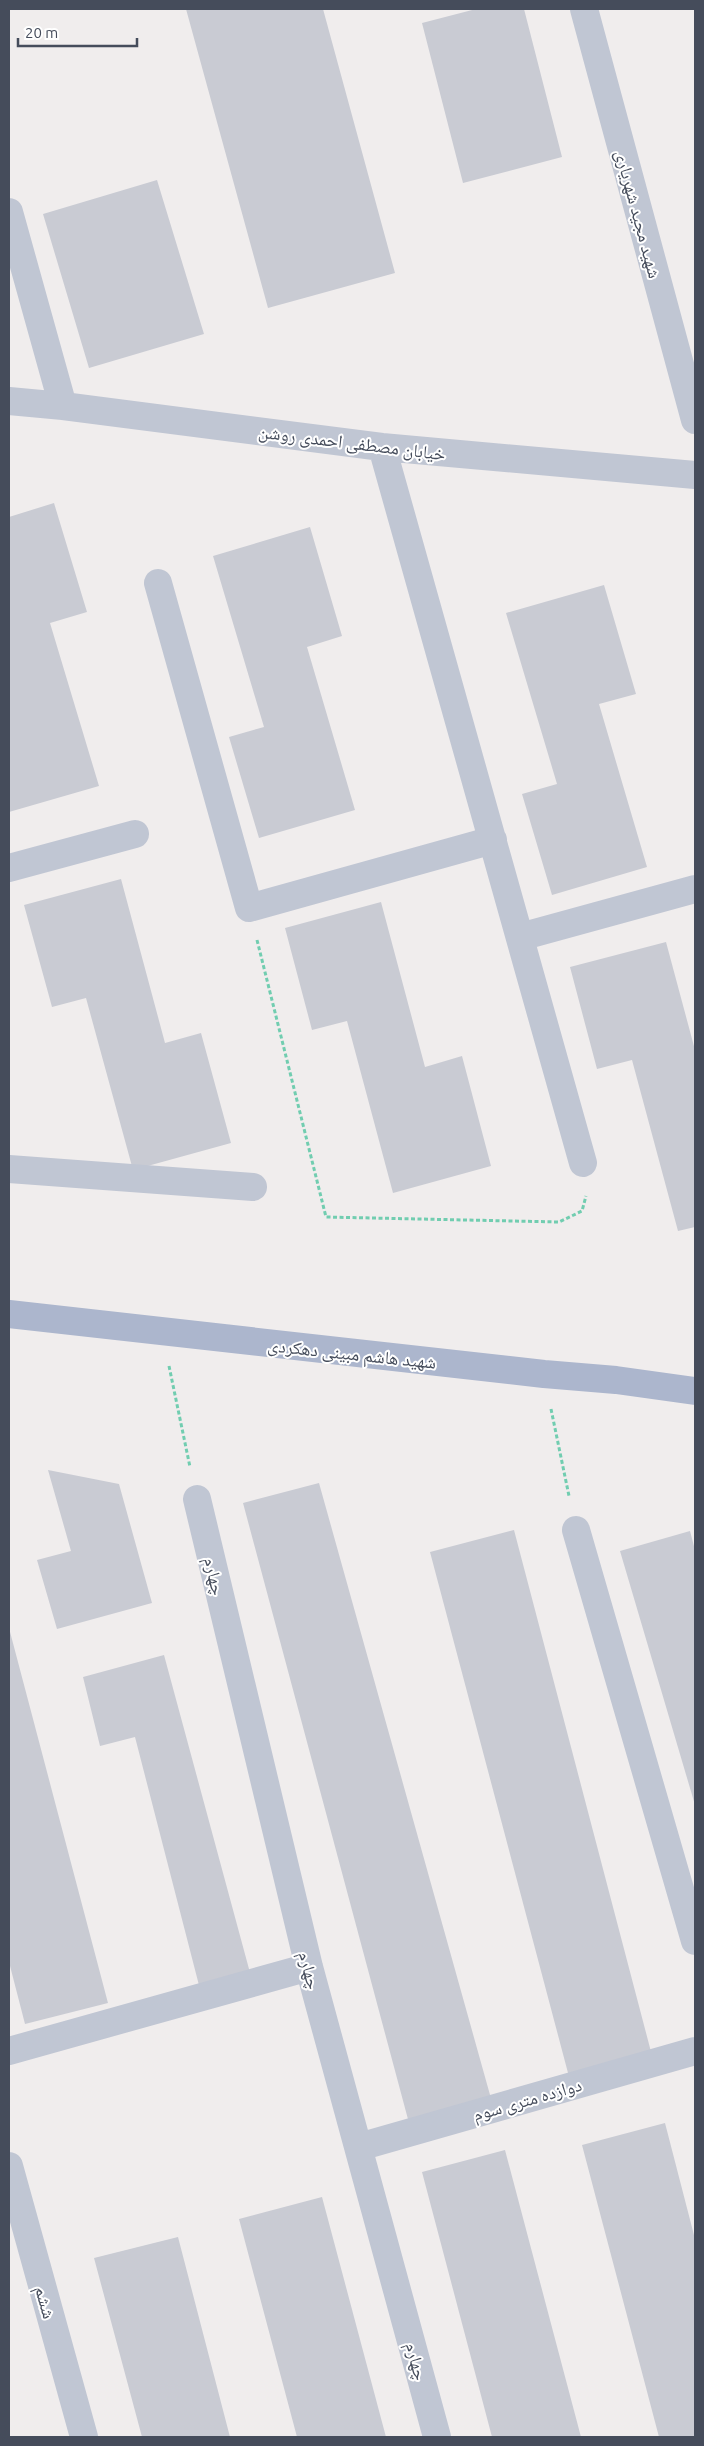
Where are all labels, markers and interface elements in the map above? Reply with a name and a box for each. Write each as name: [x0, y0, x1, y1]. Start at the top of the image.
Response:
scale bar: [18, 15, 136, 47]
text: 20 m: [25, 24, 58, 41]
street label: شهید مجید شهریاری: [610, 148, 666, 281]
street label: خیابان مصطفی احمدی روشن: [257, 421, 447, 465]
street label: شهید هاشم مبینی دهکردی: [266, 1334, 437, 1375]
street label: چهارم: [198, 1555, 229, 1598]
street label: چهارم: [292, 1949, 325, 1992]
street label: دوازده متری سوم: [470, 2074, 585, 2127]
street label: ششم: [29, 2283, 60, 2322]
street label: چهارم: [399, 2340, 432, 2383]

